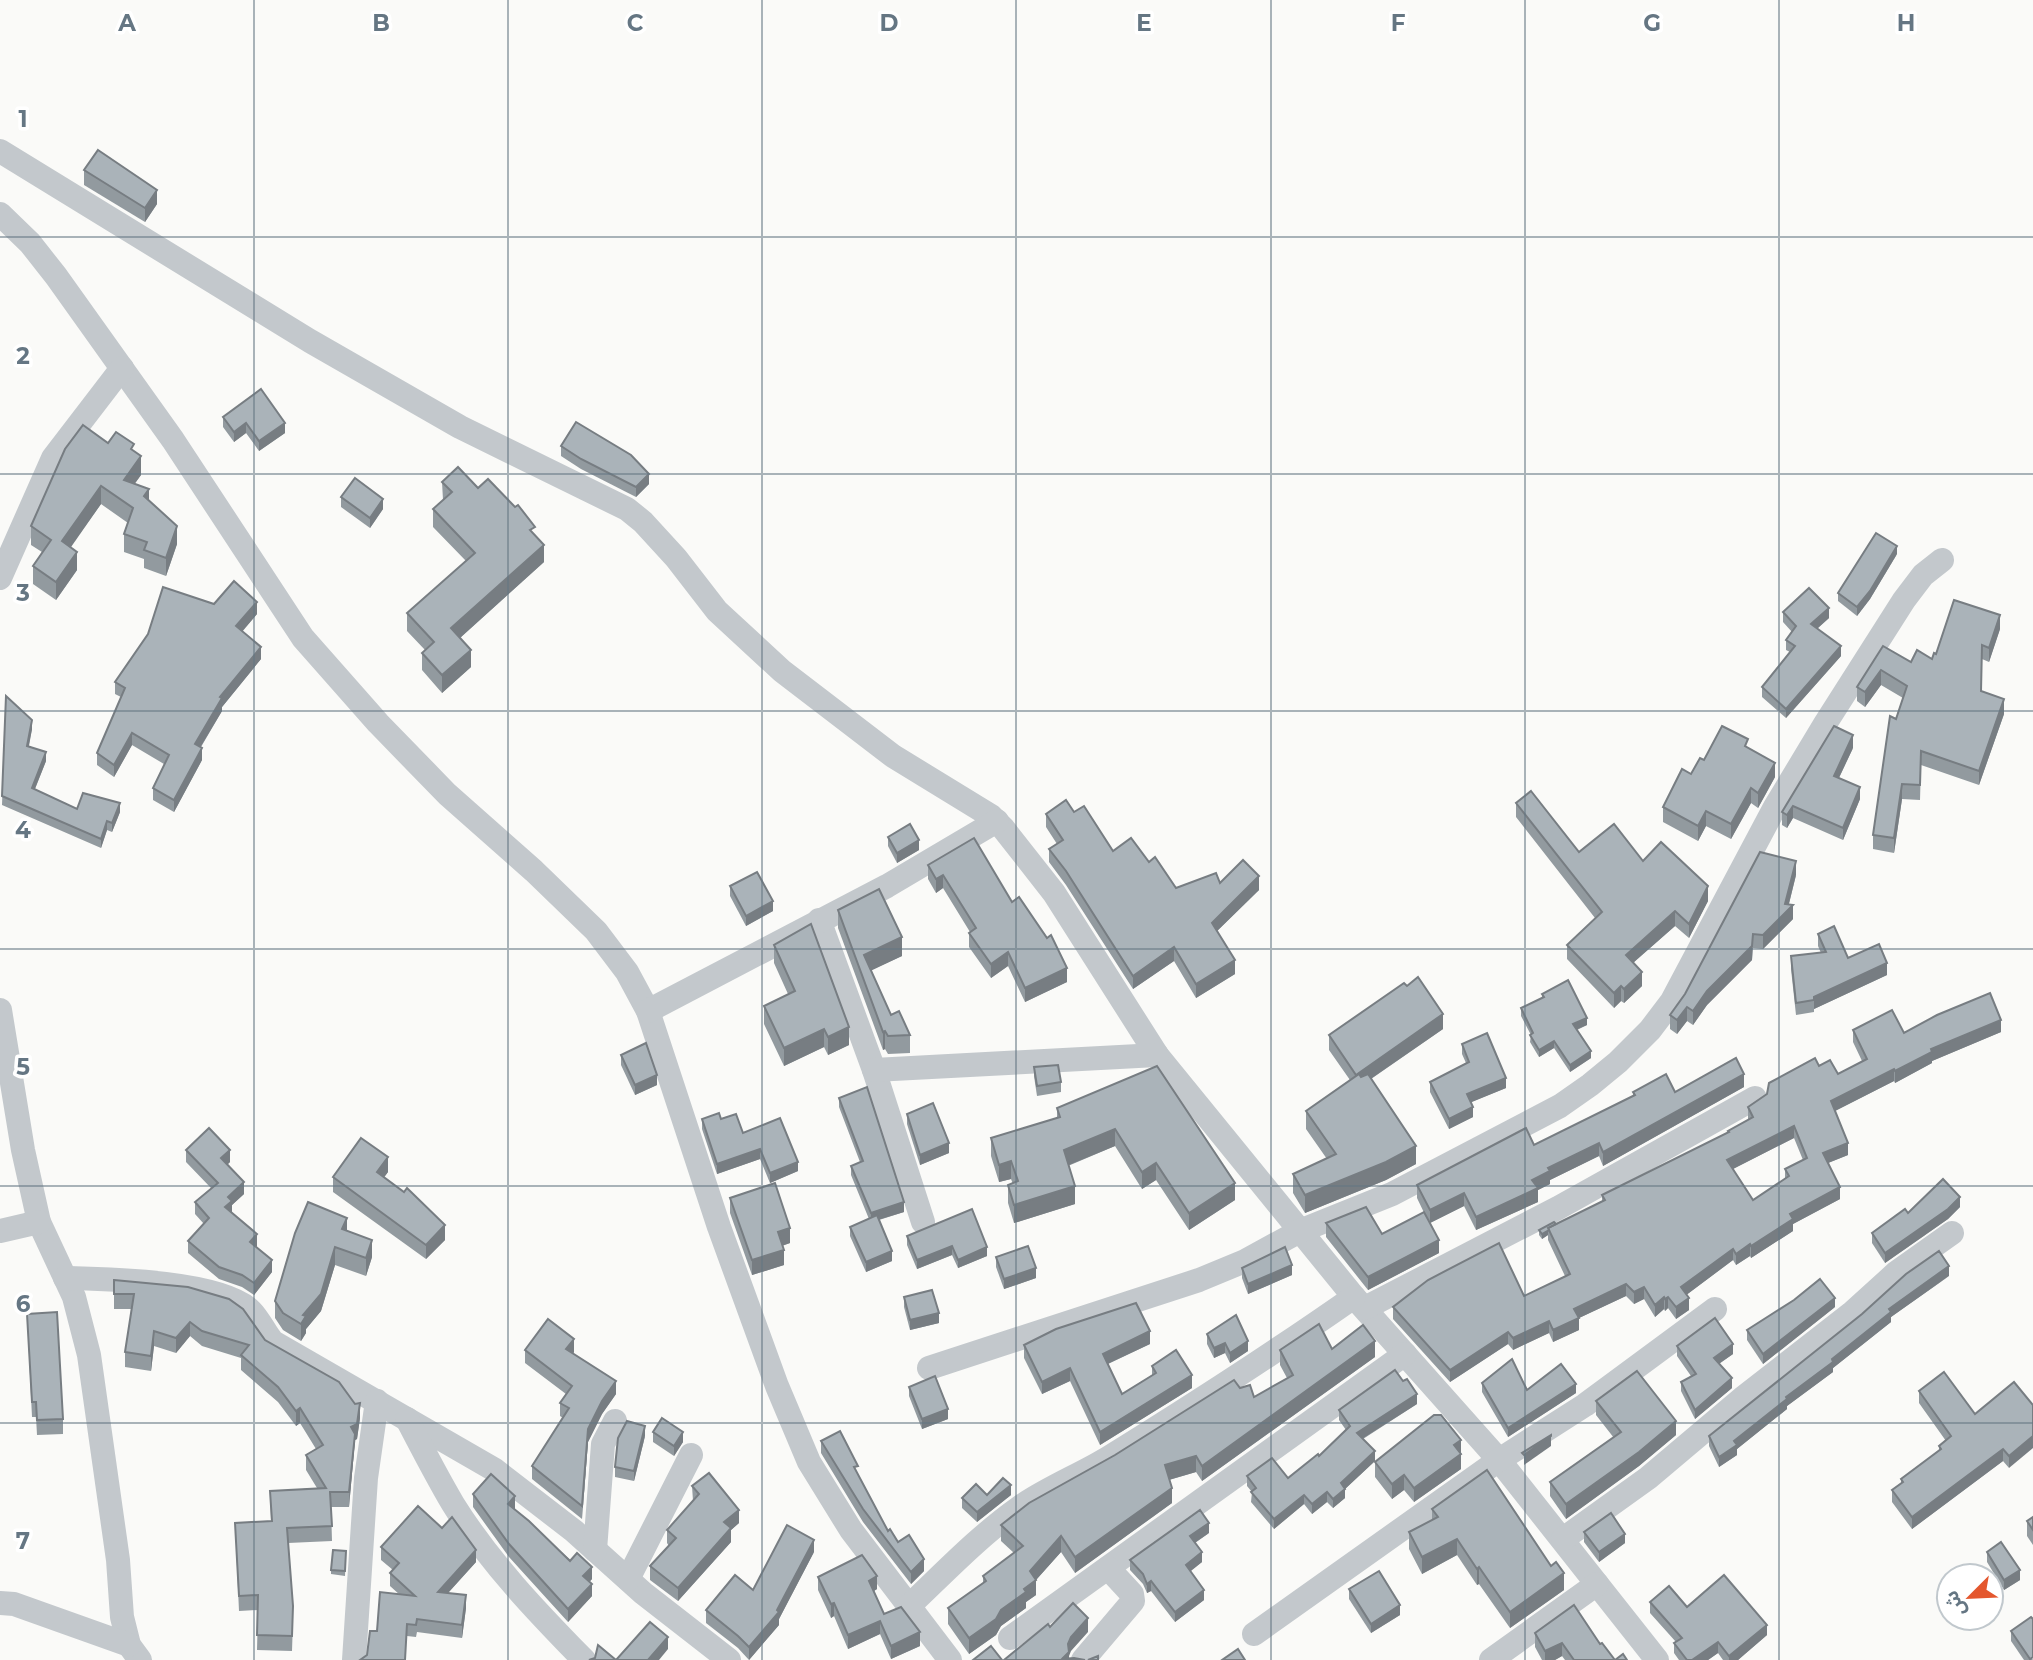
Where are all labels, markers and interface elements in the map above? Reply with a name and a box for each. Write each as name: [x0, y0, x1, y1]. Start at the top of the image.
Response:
text: A: [117, 9, 136, 37]
text: B: [372, 9, 390, 37]
text: C: [627, 9, 644, 37]
text: D: [880, 9, 899, 37]
text: E: [1136, 9, 1152, 37]
text: F: [1391, 9, 1406, 37]
text: G: [1643, 9, 1661, 37]
text: H: [1897, 9, 1915, 37]
text: 1: [18, 105, 28, 133]
text: 2: [16, 342, 30, 370]
text: 3: [15, 579, 30, 607]
text: 4: [15, 816, 31, 844]
text: 5: [16, 1053, 30, 1081]
text: 6: [16, 1290, 31, 1318]
text: 7: [16, 1527, 30, 1555]
north arrow: [1935, 1562, 2005, 1632]
text: ش: [1939, 1587, 1971, 1620]

